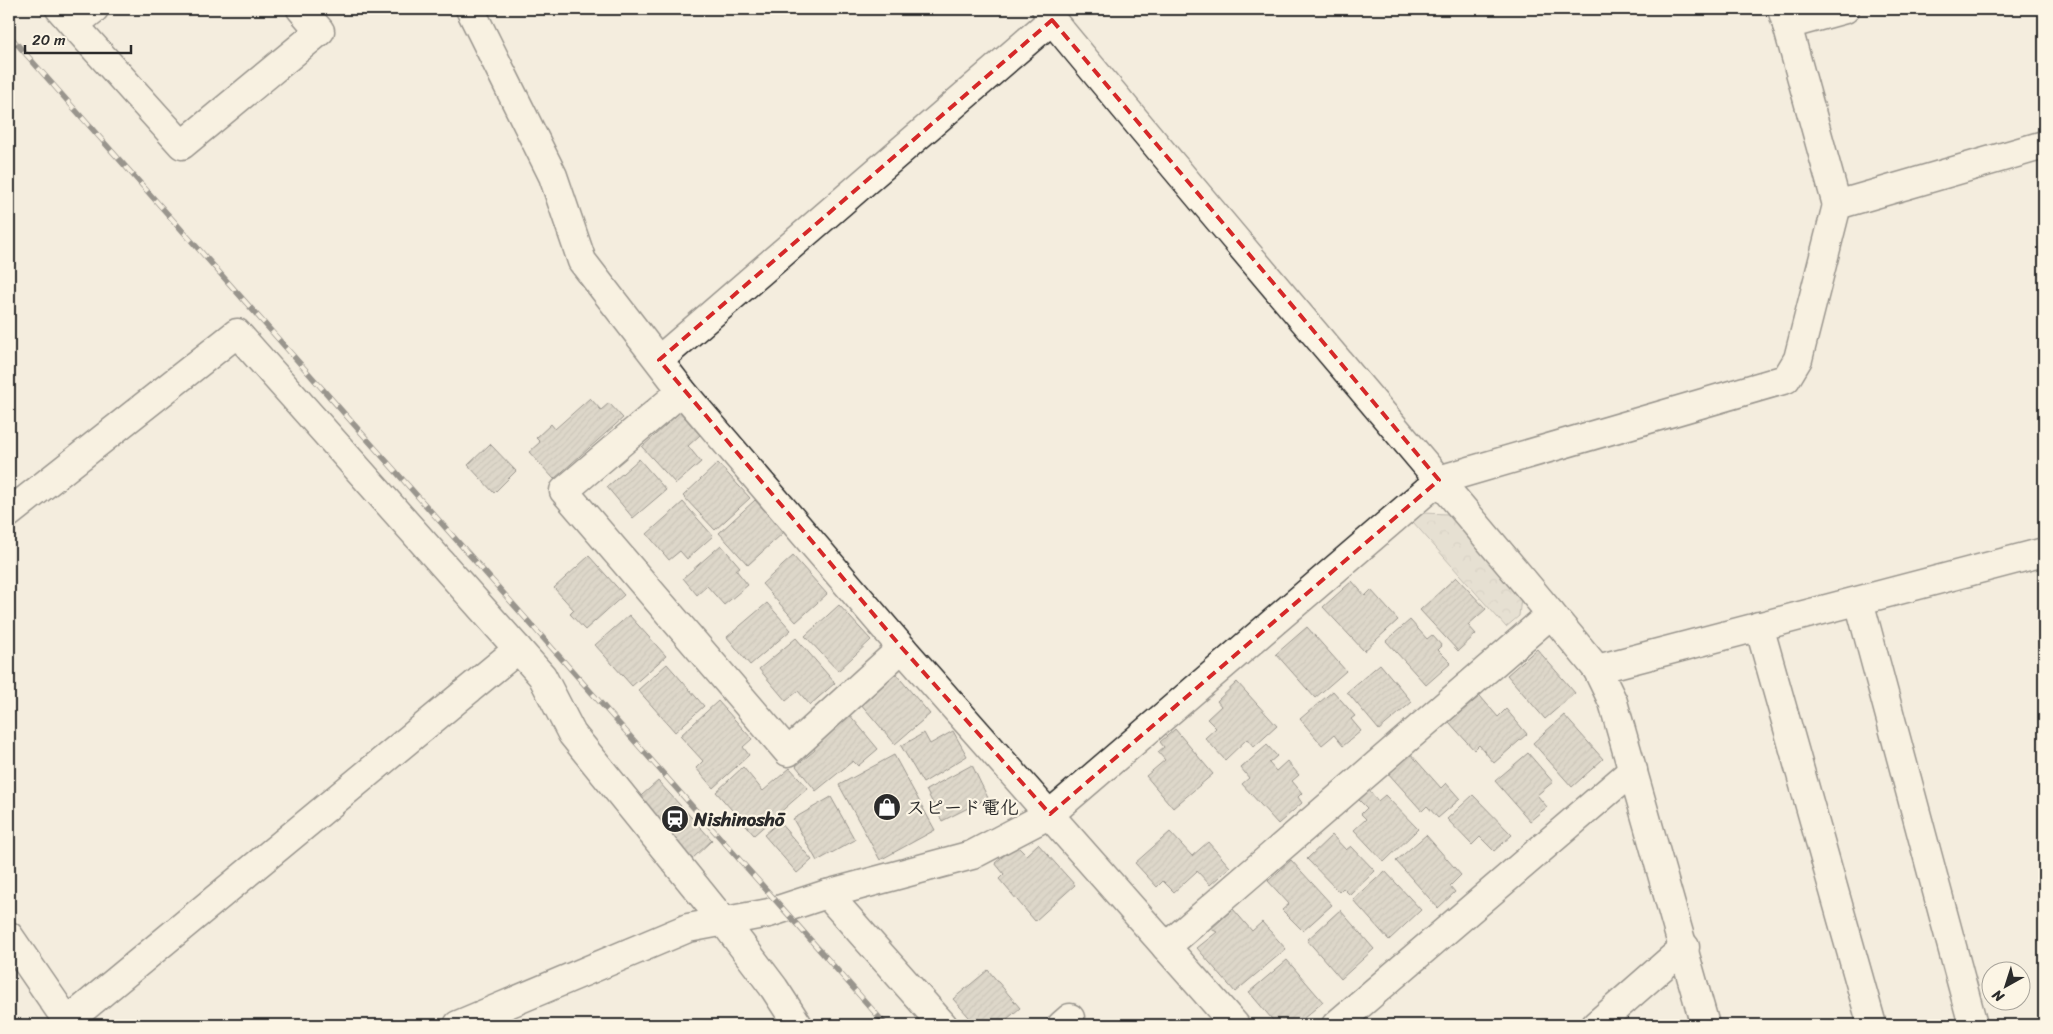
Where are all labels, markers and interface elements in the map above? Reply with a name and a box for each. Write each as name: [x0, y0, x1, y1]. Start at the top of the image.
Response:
scale bar: [25, 22, 131, 54]
text: 20 m: [32, 27, 66, 53]
place label: スピード電化: [906, 791, 1019, 824]
shop icon: スピード電化: [872, 792, 902, 822]
place label: Nishinoshō: [693, 803, 786, 836]
station icon: Nishinoshō: [660, 804, 690, 834]
north arrow: [1980, 962, 2030, 1012]
text: N: [1986, 983, 2011, 1009]

